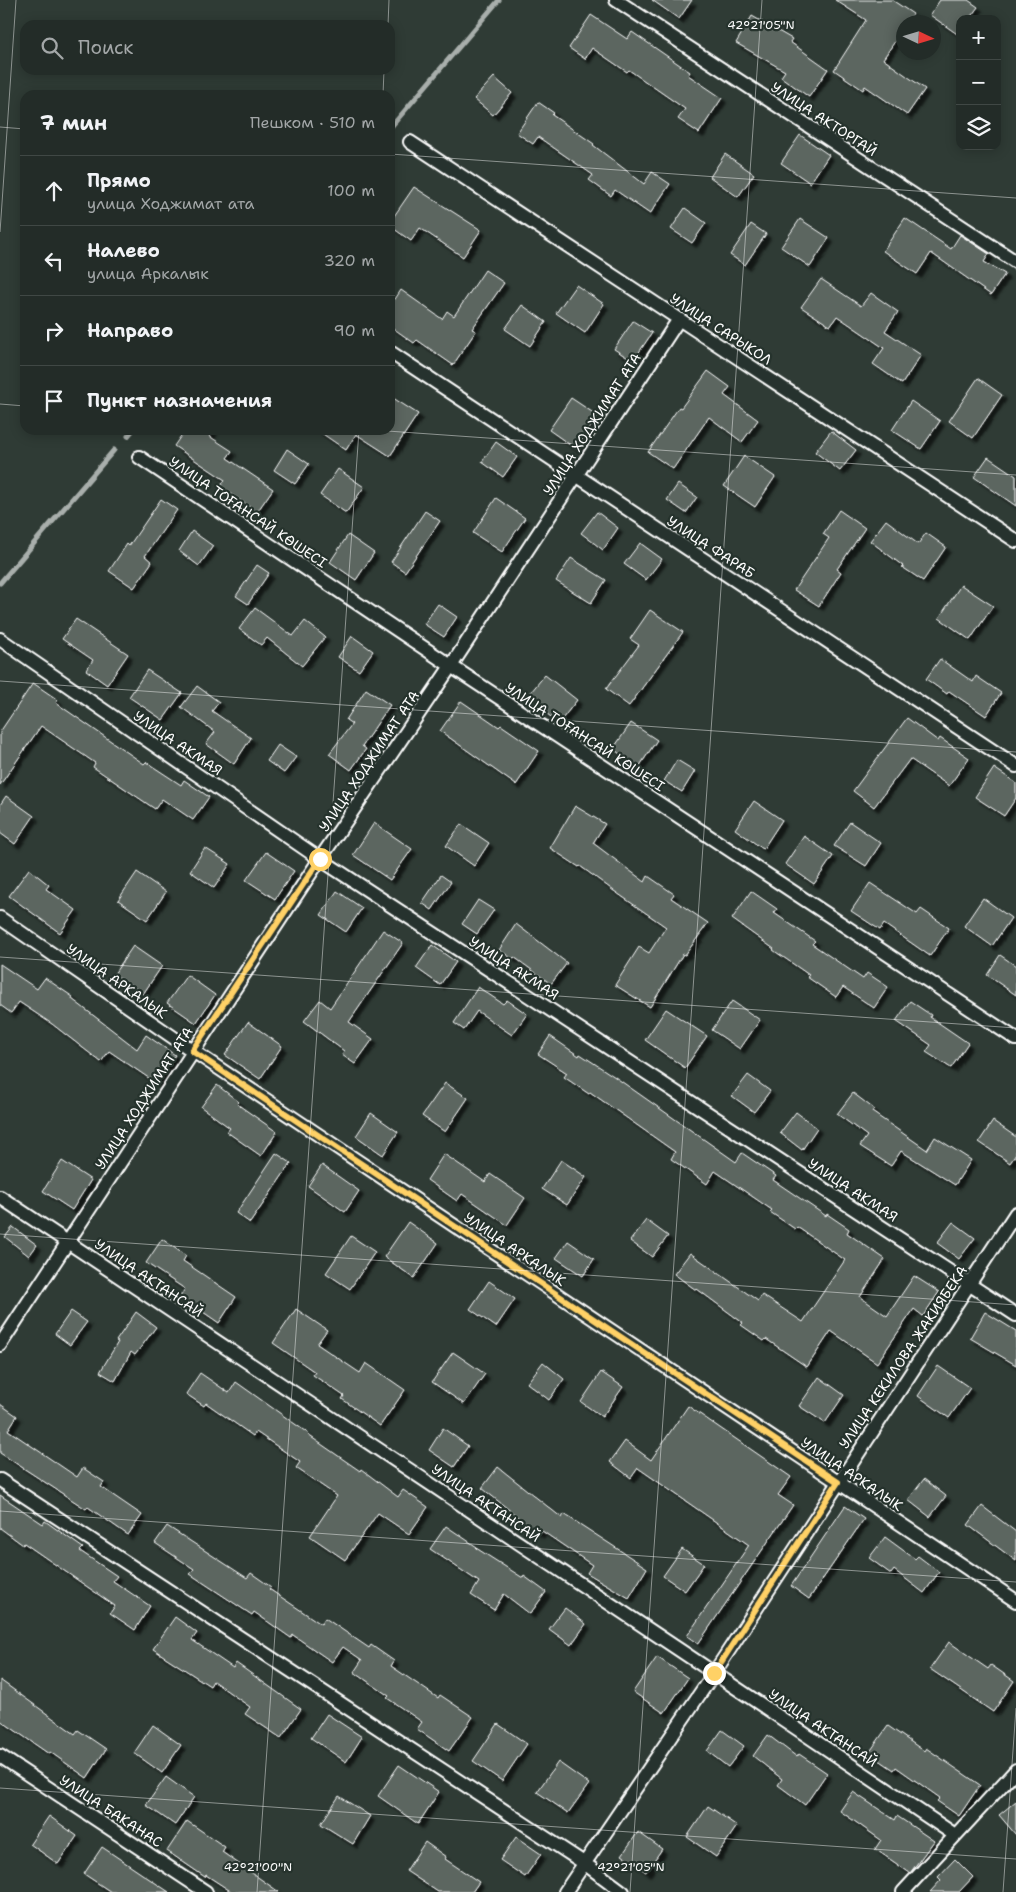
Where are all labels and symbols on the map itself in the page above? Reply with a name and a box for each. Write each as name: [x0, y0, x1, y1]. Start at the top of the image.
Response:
north arrow: [896, 15, 941, 60]
text: 42°21'05"N: [727, 17, 795, 33]
street label: УЛИЦА АКТОРГАЙ: [768, 78, 880, 160]
street label: УЛИЦА САРЫКОЛ: [667, 289, 775, 369]
street label: УЛИЦА ХОДЖИМАТ АТА: [539, 349, 645, 499]
street label: УЛИЦА ТОҒАНСАЙ КӨШЕСІ: [166, 452, 331, 572]
street label: УЛИЦА ФАРАБ: [664, 512, 758, 582]
street label: УЛИЦА ТОҒАНСАЙ КӨШЕСІ: [502, 679, 668, 796]
street label: УЛИЦА ХОДЖИМАТ АТА: [315, 687, 423, 835]
street label: УЛИЦА АКМАЯ: [130, 707, 226, 779]
route start: [309, 848, 332, 871]
street label: УЛИЦА АКМАЯ: [466, 932, 562, 1004]
street label: УЛИЦА АРКАЛЫК: [63, 939, 171, 1023]
street label: УЛИЦА ХОДЖИМАТ АТА: [91, 1023, 197, 1173]
street label: УЛИЦА АКМАЯ: [805, 1154, 901, 1226]
street label: УЛИЦА АРКАЛЫК: [461, 1208, 569, 1290]
street label: УЛИЦА АКТАНСАЙ: [91, 1235, 207, 1321]
street label: УЛИЦА КЕКИЛОВА ЖАКИЯБЕКА: [835, 1262, 971, 1452]
street label: УЛИЦА АРКАЛЫК: [798, 1433, 906, 1515]
street label: УЛИЦА АКТАНСАЙ: [428, 1460, 544, 1546]
route end: [703, 1662, 726, 1685]
street label: УЛИЦА АКТАНСАЙ: [765, 1685, 881, 1771]
street label: УЛИЦА БАКАНАС: [56, 1771, 166, 1851]
text: 42°21'00"N: [224, 1859, 292, 1875]
text: 42°21'05"N: [597, 1859, 665, 1875]

